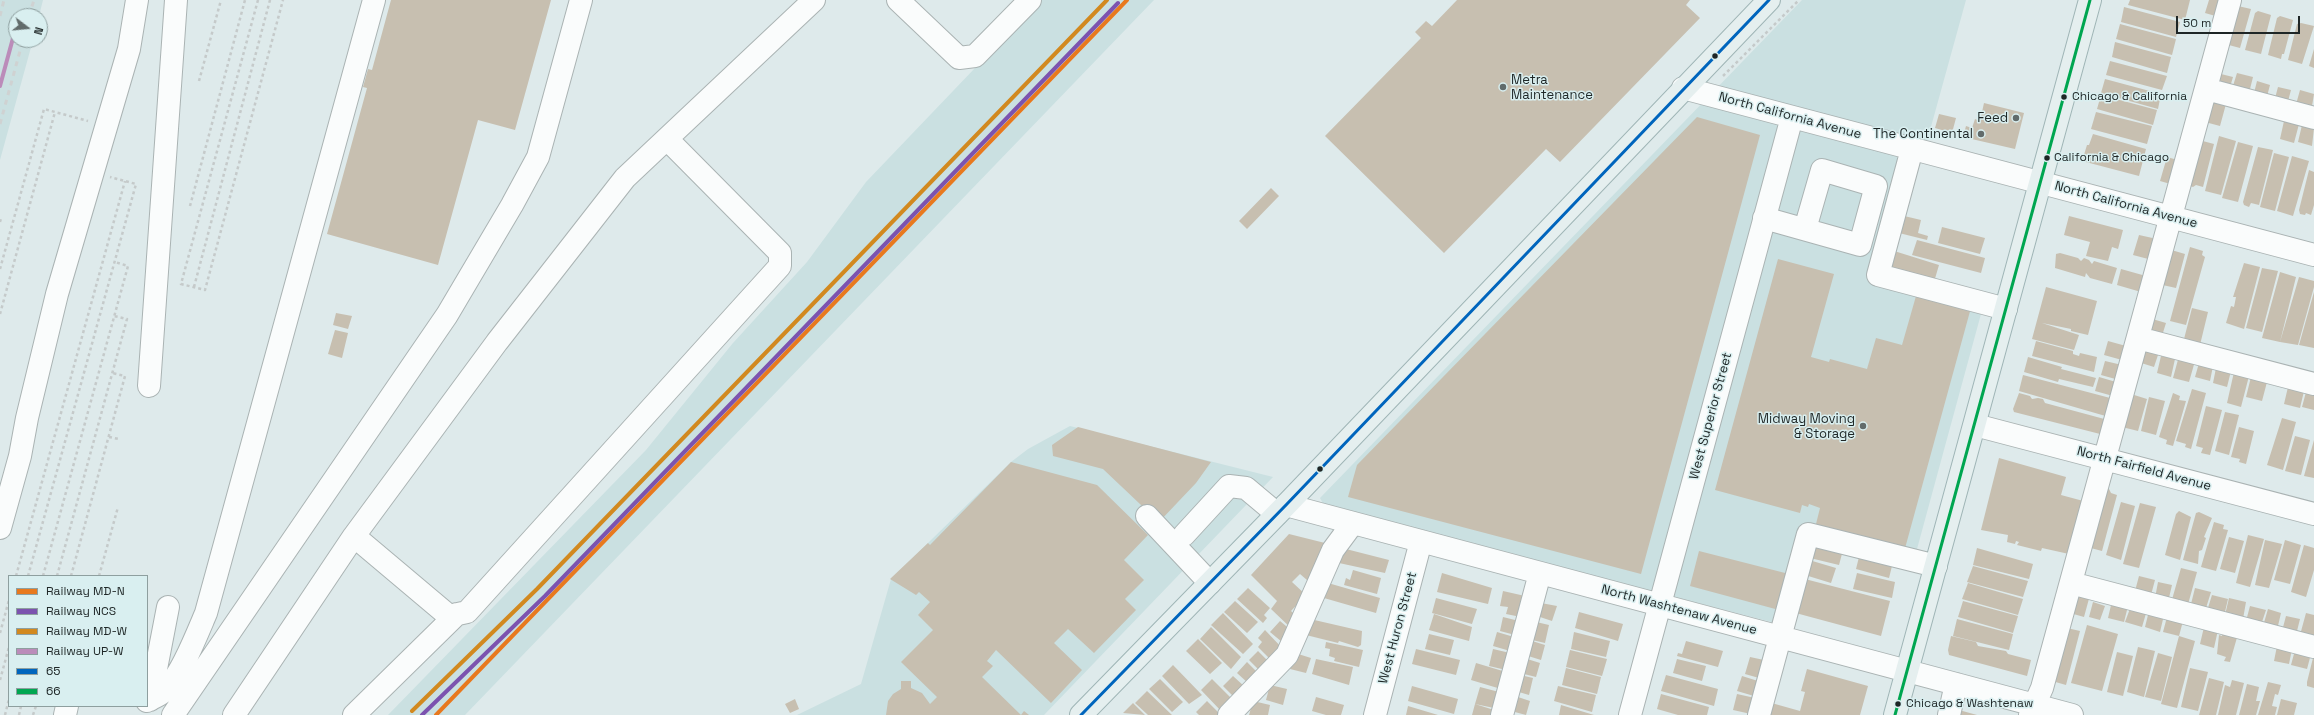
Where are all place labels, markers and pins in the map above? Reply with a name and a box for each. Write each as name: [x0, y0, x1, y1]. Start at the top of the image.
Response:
unlabelled marker: [1710, 51, 1720, 61]
place label: Metra Maintenance: [1511, 72, 1593, 103]
marker: Metra Maintenance: [1498, 82, 1508, 92]
place label: Chicago & California: [2072, 90, 2187, 104]
marker: Chicago & California: [2059, 92, 2069, 102]
place label: Feed: [1977, 110, 2008, 126]
marker: Feed: [2011, 113, 2021, 123]
place label: The Continental: [1873, 126, 1973, 142]
marker: The Continental: [1976, 129, 1986, 139]
place label: California & Chicago: [2054, 151, 2169, 165]
marker: California & Chicago: [2042, 153, 2052, 163]
place label: Midway Moving & Storage: [1758, 411, 1855, 442]
marker: Midway Moving & Storage: [1858, 421, 1868, 431]
unlabelled marker: [1315, 464, 1325, 474]
place label: Chicago & Washtenaw: [1906, 697, 2033, 711]
marker: Chicago & Washtenaw: [1893, 699, 1903, 709]

